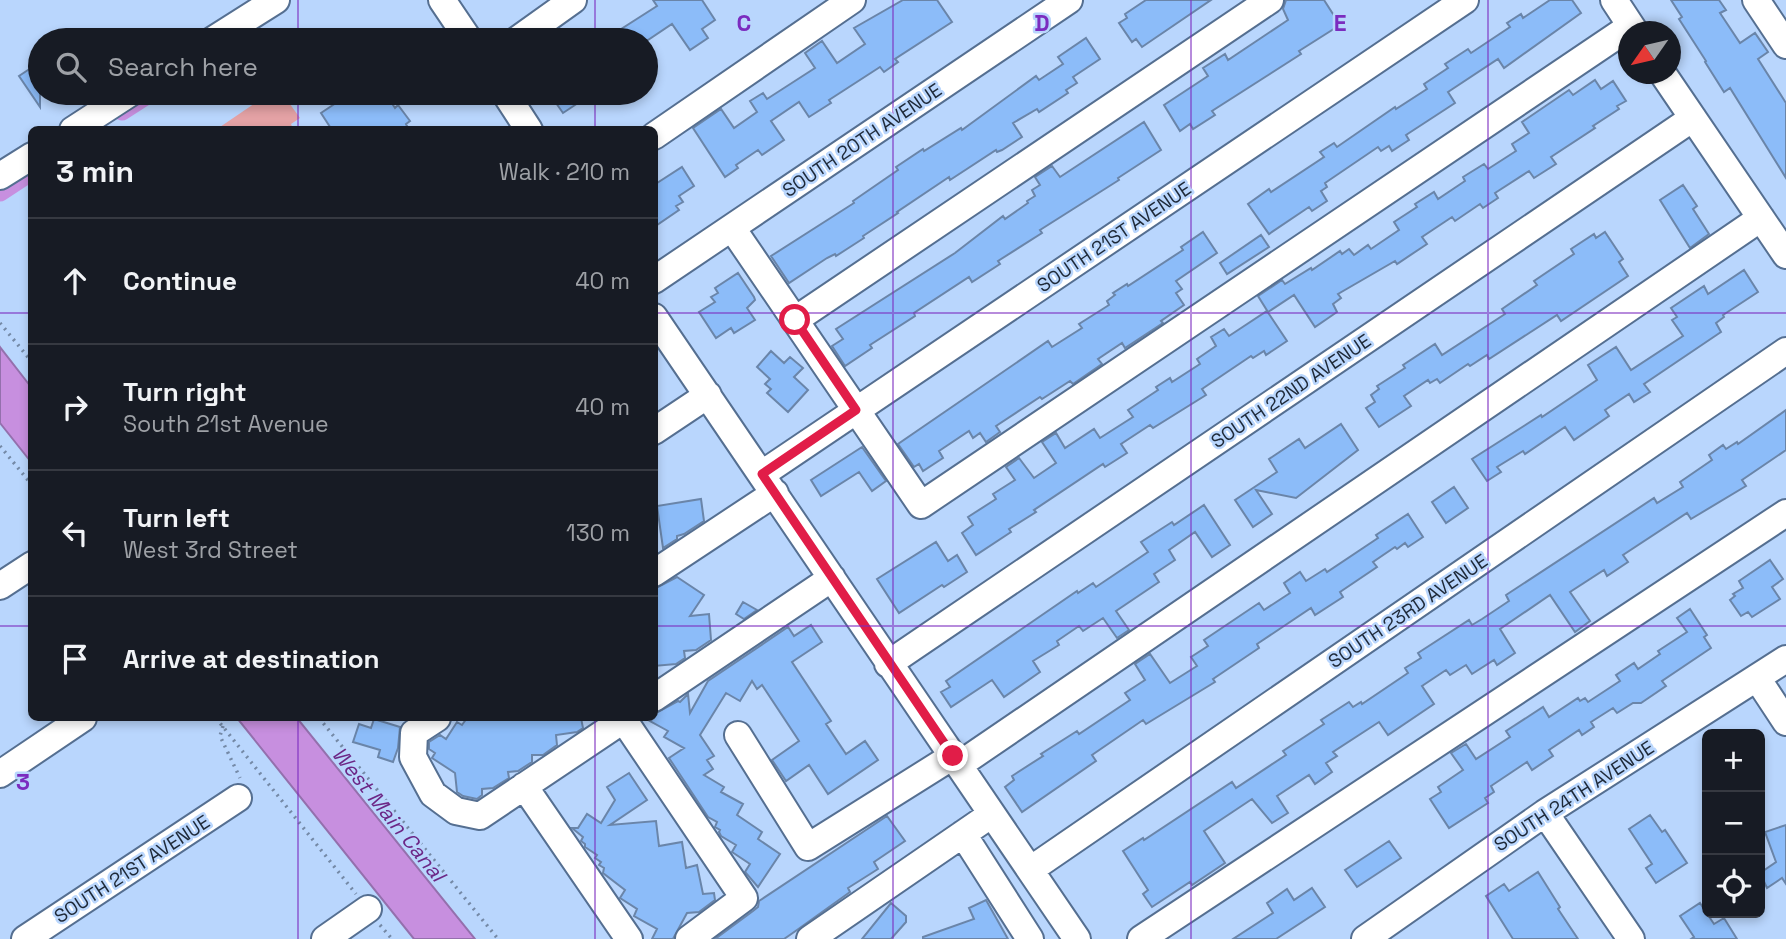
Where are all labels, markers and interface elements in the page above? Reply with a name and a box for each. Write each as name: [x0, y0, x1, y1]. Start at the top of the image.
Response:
text: C: [737, 8, 751, 38]
text: D: [1034, 8, 1050, 38]
text: E: [1334, 8, 1346, 38]
north arrow: [1618, 21, 1681, 84]
search box: [28, 28, 658, 105]
icon: search: [52, 48, 90, 86]
text: Search here: [108, 50, 258, 84]
street label: SOUTH 20TH AVENUE: [778, 77, 946, 203]
text: 3 min: [56, 152, 134, 191]
text: Walk · 210 m: [499, 157, 630, 187]
street label: SOUTH 21ST AVENUE: [1032, 176, 1196, 298]
icon: ahead: [56, 262, 94, 300]
text: Continue: [123, 264, 237, 298]
text: 40 m: [575, 266, 630, 296]
route start: [779, 304, 810, 335]
street label: SOUTH 22ND AVENUE: [1206, 328, 1376, 454]
text: Turn right: [123, 375, 247, 409]
icon: right: [56, 388, 94, 426]
text: 40 m: [575, 392, 630, 422]
text: South 21st Avenue: [123, 409, 329, 439]
text: Turn left: [123, 501, 230, 535]
icon: left: [56, 514, 94, 552]
text: 130 m: [566, 518, 630, 548]
text: West 3rd Street: [123, 535, 298, 565]
street label: SOUTH 23RD AVENUE: [1323, 548, 1493, 674]
icon: arrive: [56, 640, 94, 678]
text: Arrive at destination: [123, 642, 380, 676]
map controls: [1702, 729, 1765, 918]
button: +: [1702, 729, 1765, 792]
street label: SOUTH 24TH AVENUE: [1489, 735, 1659, 857]
route end: [937, 740, 968, 771]
water label: West Main Canal: [326, 741, 453, 889]
text: 3: [16, 767, 30, 797]
button: −: [1702, 792, 1765, 855]
street label: SOUTH 21ST AVENUE: [49, 809, 215, 929]
button: locate: [1702, 855, 1765, 918]

